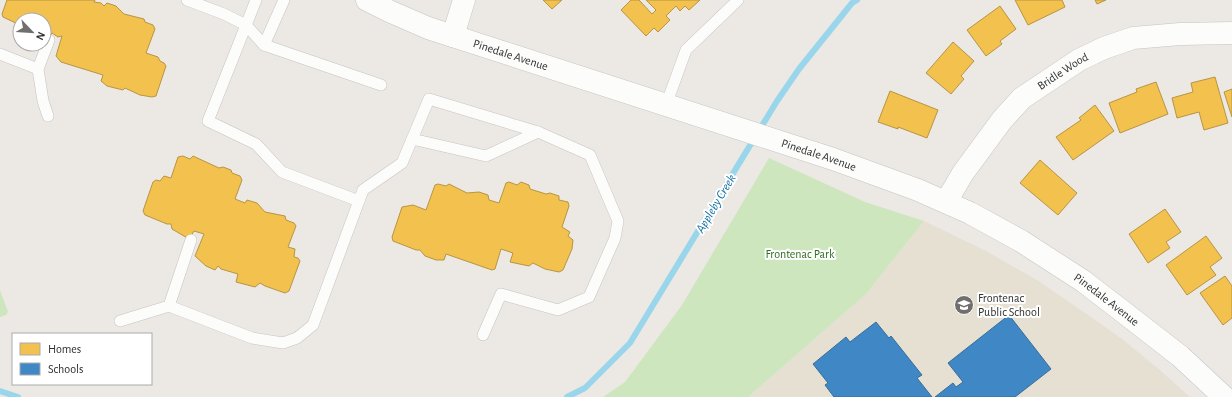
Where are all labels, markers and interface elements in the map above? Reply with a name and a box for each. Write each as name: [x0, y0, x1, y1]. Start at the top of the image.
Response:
north arrow: [12, 12, 52, 52]
text: N: [34, 30, 47, 42]
street label: Pinedale Avenue: [472, 37, 550, 72]
street label: Bridle Wood: [1035, 51, 1090, 92]
street label: Pinedale Avenue: [780, 137, 858, 173]
water label: Appleby Creek: [693, 172, 739, 236]
park label: Frontenac Park: [766, 248, 835, 260]
street label: Pinedale Avenue: [1072, 271, 1141, 328]
place label: Frontenac Public School: [978, 292, 1040, 318]
school or university icon: Frontenac Public School: [953, 294, 975, 316]
legend: [12, 333, 152, 385]
text: Homes: [48, 343, 81, 355]
text: Schools: [48, 363, 83, 375]

